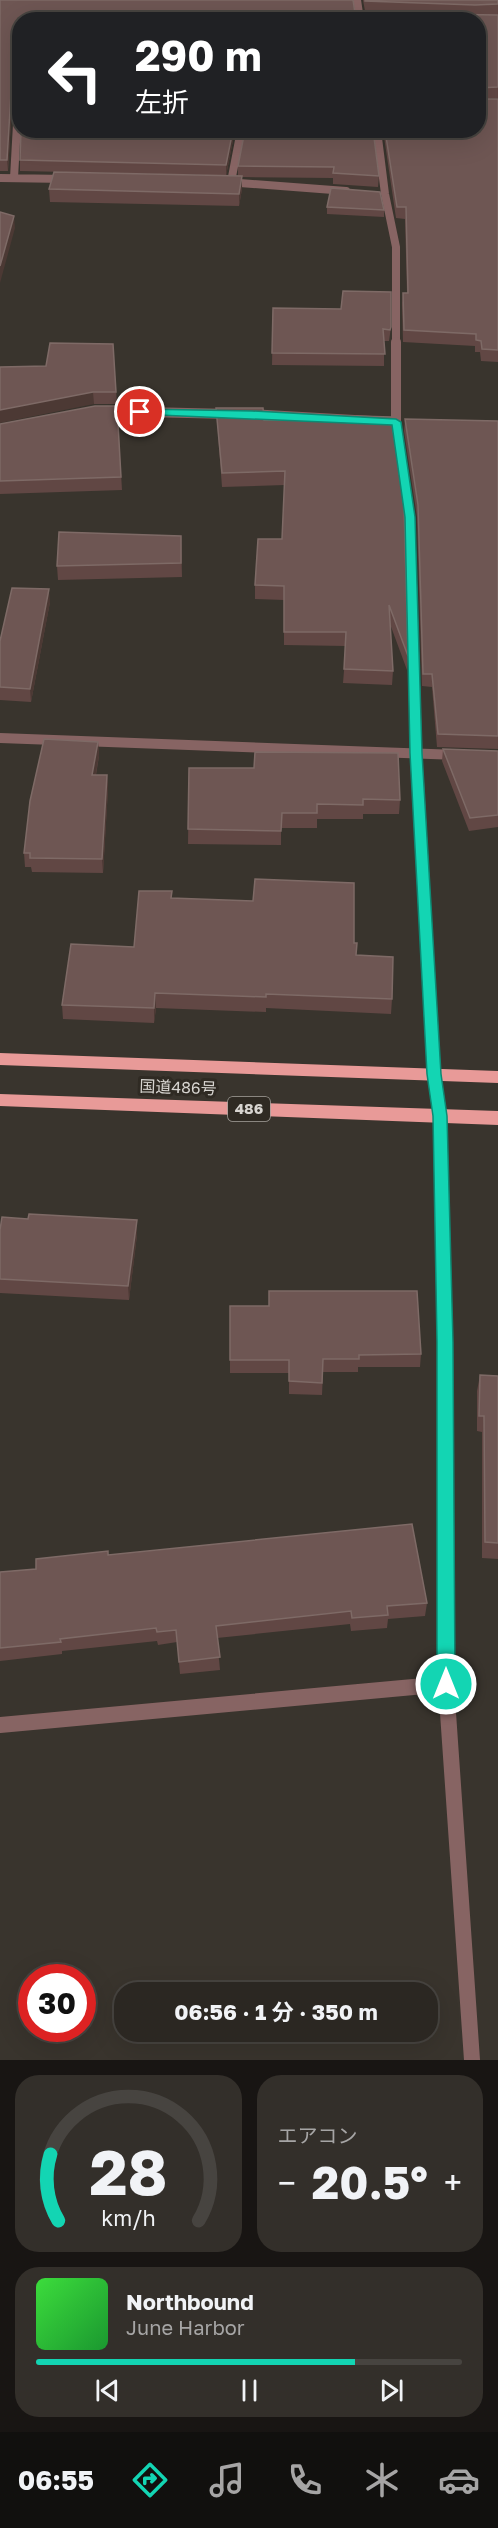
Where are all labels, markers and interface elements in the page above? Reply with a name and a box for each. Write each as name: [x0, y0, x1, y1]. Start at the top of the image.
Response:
text: 290 m: [135, 30, 262, 80]
icon: left: [36, 36, 114, 114]
text: 左折: [135, 86, 189, 118]
pin: [114, 386, 165, 437]
icon: arrive: [123, 395, 156, 428]
street label: 国道486号: [139, 1076, 217, 1098]
road number: 486: [228, 1097, 270, 1121]
position arrow: [414, 1652, 478, 1716]
speed limit sign: 30: [18, 1964, 96, 2042]
text: 06:56 · 1 分 · 350 m: [174, 1998, 378, 2025]
text: エアコン: [278, 2123, 358, 2147]
text: 28: [89, 2134, 167, 2209]
text: 20.5°: [312, 2155, 428, 2209]
text: −: [278, 2163, 296, 2202]
text: +: [444, 2163, 462, 2202]
text: km/h: [101, 2205, 156, 2231]
text: Northbound: [126, 2288, 254, 2315]
text: June Harbor: [126, 2315, 245, 2339]
icon: previous: [91, 2374, 124, 2407]
icon: pause: [233, 2374, 266, 2407]
icon: next: [375, 2374, 408, 2407]
icon: directions: [129, 2459, 171, 2501]
icon: music: [206, 2459, 248, 2501]
icon: phone: [284, 2459, 326, 2501]
icon: climate: [361, 2459, 403, 2501]
icon: car: [438, 2459, 480, 2501]
text: 06:55: [18, 2464, 94, 2496]

